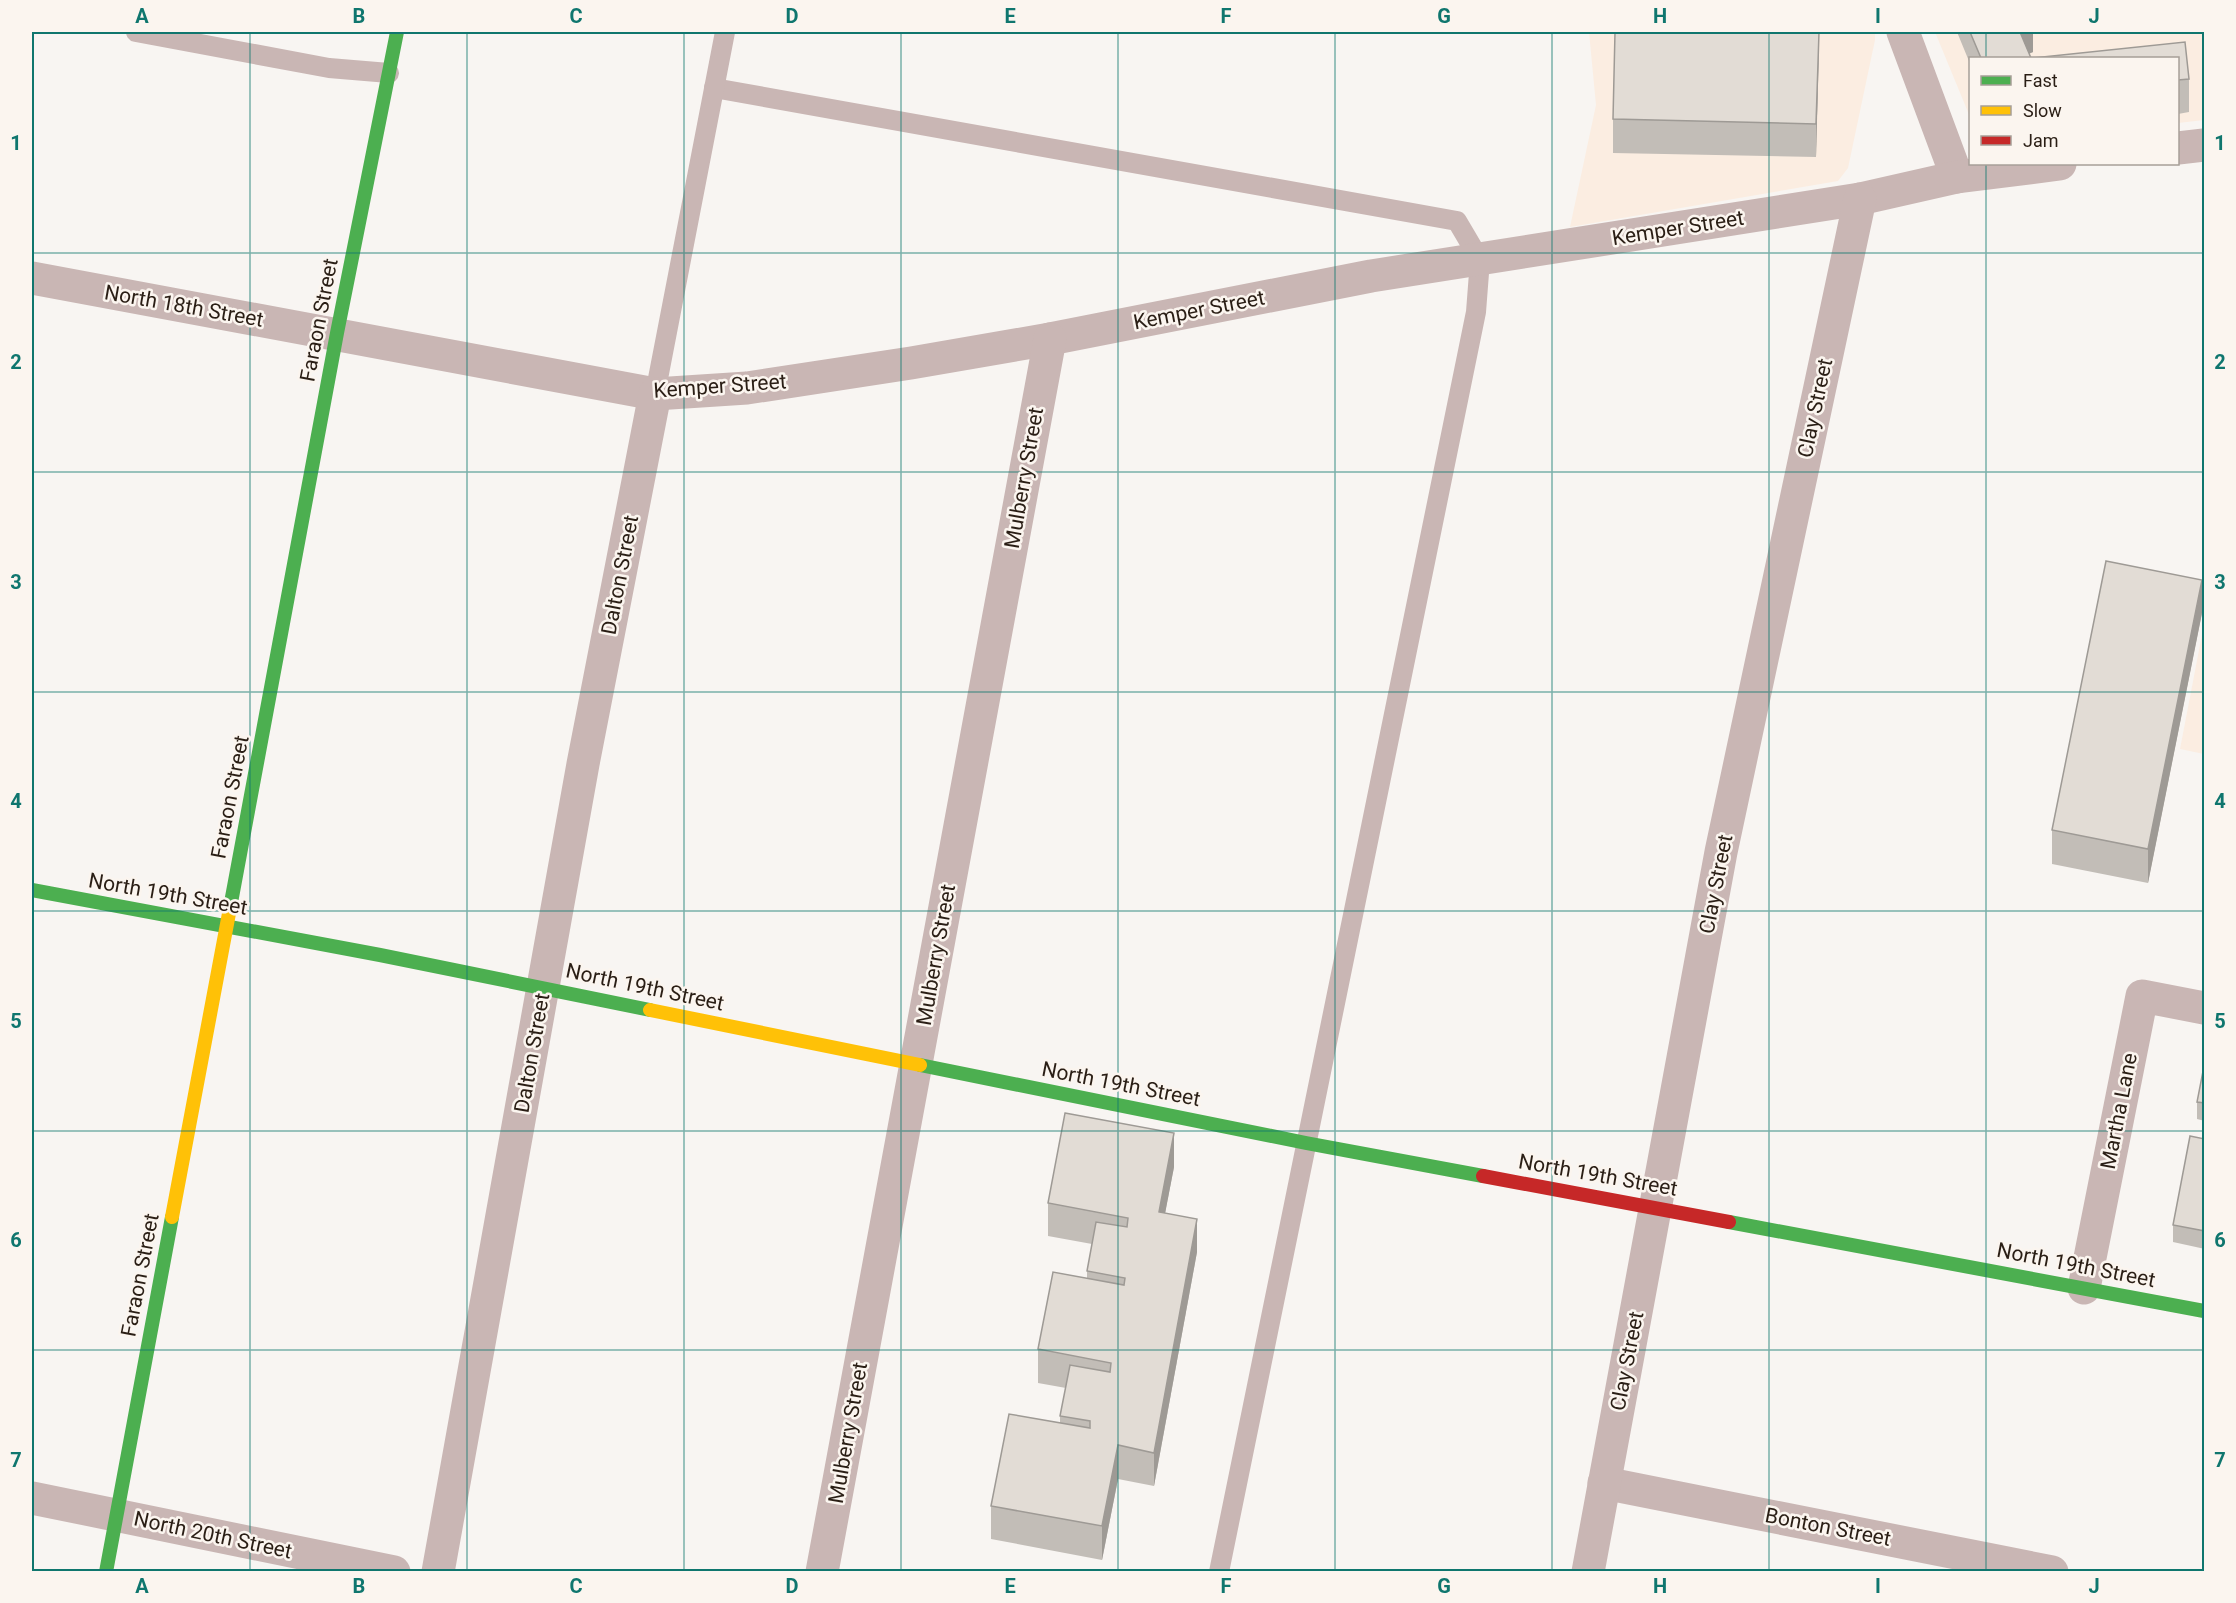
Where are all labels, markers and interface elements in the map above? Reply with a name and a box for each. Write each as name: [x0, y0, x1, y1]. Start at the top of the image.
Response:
text: A: [135, 4, 149, 28]
text: B: [353, 4, 365, 28]
text: C: [569, 4, 583, 28]
text: D: [786, 4, 799, 28]
text: E: [1004, 4, 1016, 28]
text: F: [1221, 4, 1232, 28]
text: G: [1437, 4, 1451, 28]
text: H: [1653, 4, 1667, 28]
text: I: [1875, 4, 1881, 28]
text: J: [2088, 4, 2100, 28]
legend: [1969, 57, 2179, 165]
text: Fast: [2023, 70, 2058, 91]
text: Slow: [2023, 100, 2062, 121]
text: Jam: [2023, 130, 2059, 151]
text: 1: [10, 131, 22, 155]
text: 1: [2214, 131, 2226, 155]
street label: Kemper Street: [1610, 206, 1746, 250]
street label: Faraon Street: [295, 256, 343, 384]
street label: North 18th Street: [103, 280, 265, 332]
street label: Kemper Street: [1131, 285, 1267, 334]
text: 2: [10, 350, 22, 374]
text: 2: [2214, 350, 2226, 374]
street label: Clay Street: [1793, 356, 1837, 460]
street label: Kemper Street: [653, 369, 787, 403]
street label: Mulberry Street: [1000, 405, 1048, 550]
street label: Dalton Street: [597, 513, 643, 637]
text: 3: [10, 570, 22, 594]
text: 3: [2214, 570, 2226, 594]
street label: Faraon Street: [206, 733, 254, 861]
text: 4: [10, 789, 22, 813]
text: 4: [2214, 789, 2226, 813]
street label: Clay Street: [1695, 832, 1737, 936]
street label: North 19th Street: [87, 868, 249, 920]
street label: Mulberry Street: [912, 882, 960, 1027]
street label: North 19th Street: [564, 959, 726, 1015]
street label: Dalton Street: [510, 991, 554, 1115]
text: 5: [10, 1009, 22, 1033]
text: 5: [2214, 1009, 2226, 1033]
street label: Martha Lane: [2096, 1051, 2142, 1171]
street label: North 19th Street: [1040, 1057, 1202, 1111]
street label: North 19th Street: [1517, 1149, 1679, 1201]
street label: Faraon Street: [116, 1211, 164, 1339]
text: 6: [10, 1228, 22, 1252]
text: 6: [2214, 1228, 2226, 1252]
street label: North 19th Street: [1995, 1238, 2157, 1292]
street label: Clay Street: [1606, 1309, 1648, 1413]
street label: Mulberry Street: [824, 1360, 872, 1505]
text: 7: [10, 1448, 22, 1472]
text: 7: [2214, 1448, 2226, 1472]
street label: Bonton Street: [1763, 1503, 1893, 1551]
street label: North 20th Street: [132, 1507, 294, 1563]
text: A: [135, 1574, 149, 1598]
text: B: [353, 1574, 365, 1598]
text: C: [569, 1574, 583, 1598]
text: D: [786, 1574, 799, 1598]
text: E: [1004, 1574, 1016, 1598]
text: F: [1221, 1574, 1232, 1598]
text: G: [1437, 1574, 1451, 1598]
text: H: [1653, 1574, 1667, 1598]
text: I: [1875, 1574, 1881, 1598]
text: J: [2088, 1574, 2100, 1598]

